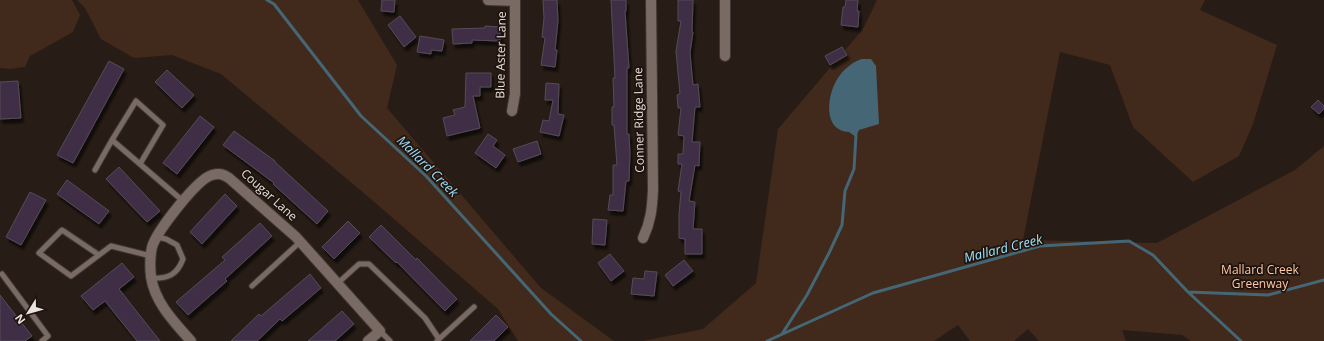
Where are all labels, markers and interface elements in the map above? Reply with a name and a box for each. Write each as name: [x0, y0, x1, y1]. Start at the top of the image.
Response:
street label: Blue Aster Lane: [491, 11, 510, 99]
street label: Conner Ridge Lane: [629, 67, 648, 173]
water label: Mallard Creek: [393, 131, 463, 201]
street label: Cougar Lane: [237, 165, 301, 225]
water label: Mallard Creek: [962, 229, 1045, 266]
park label: Mallard Creek Greenway: [1221, 261, 1300, 292]
north arrow: [8, 293, 48, 333]
text: N: [11, 311, 28, 327]

